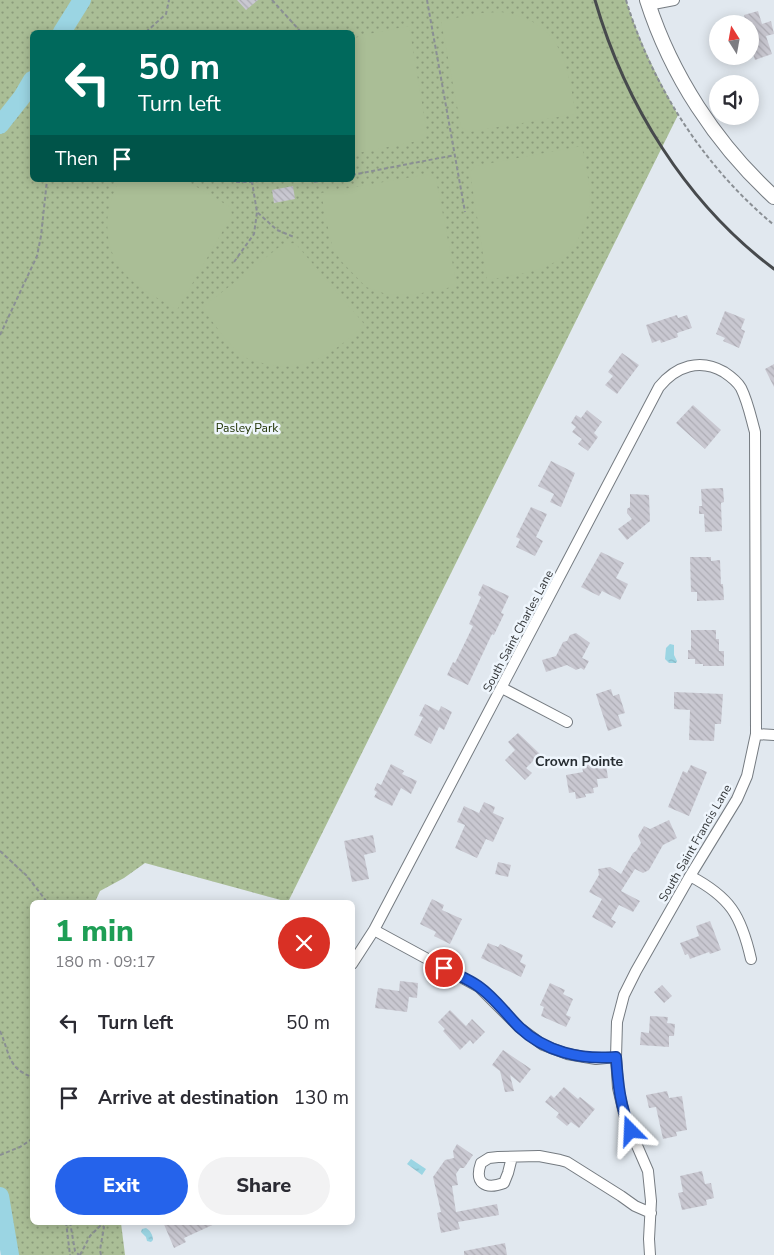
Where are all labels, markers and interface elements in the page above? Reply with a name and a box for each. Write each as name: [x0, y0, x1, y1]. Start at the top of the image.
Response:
north arrow: [709, 15, 759, 65]
map controls: [709, 15, 759, 125]
text: 50 m: [138, 44, 220, 91]
icon: left: [55, 50, 120, 115]
button: sound: [709, 75, 759, 125]
text: Turn left: [138, 89, 221, 119]
icon: arrive: [108, 145, 136, 173]
text: Then: [55, 146, 98, 172]
park label: Pasley Park: [216, 420, 279, 436]
street label: South Saint Charles Lane: [479, 567, 557, 695]
district label: Crown Pointe: [535, 752, 624, 771]
street label: South Saint Francis Lane: [655, 782, 735, 904]
text: 1 min: [55, 911, 134, 952]
button: close: [278, 917, 330, 969]
pin: [423, 947, 465, 989]
text: 180 m · 09:17: [55, 951, 156, 973]
icon: arrive: [430, 954, 458, 982]
icon: left: [55, 1009, 83, 1037]
text: Turn left: [98, 1010, 173, 1036]
text: 50 m: [286, 1010, 330, 1036]
icon: arrive: [55, 1084, 83, 1112]
text: Arrive at destination: [98, 1085, 279, 1111]
text: 130 m: [294, 1085, 349, 1111]
position arrow: [604, 1104, 656, 1156]
button: Exit: [55, 1157, 188, 1215]
button: Share: [198, 1157, 330, 1215]

